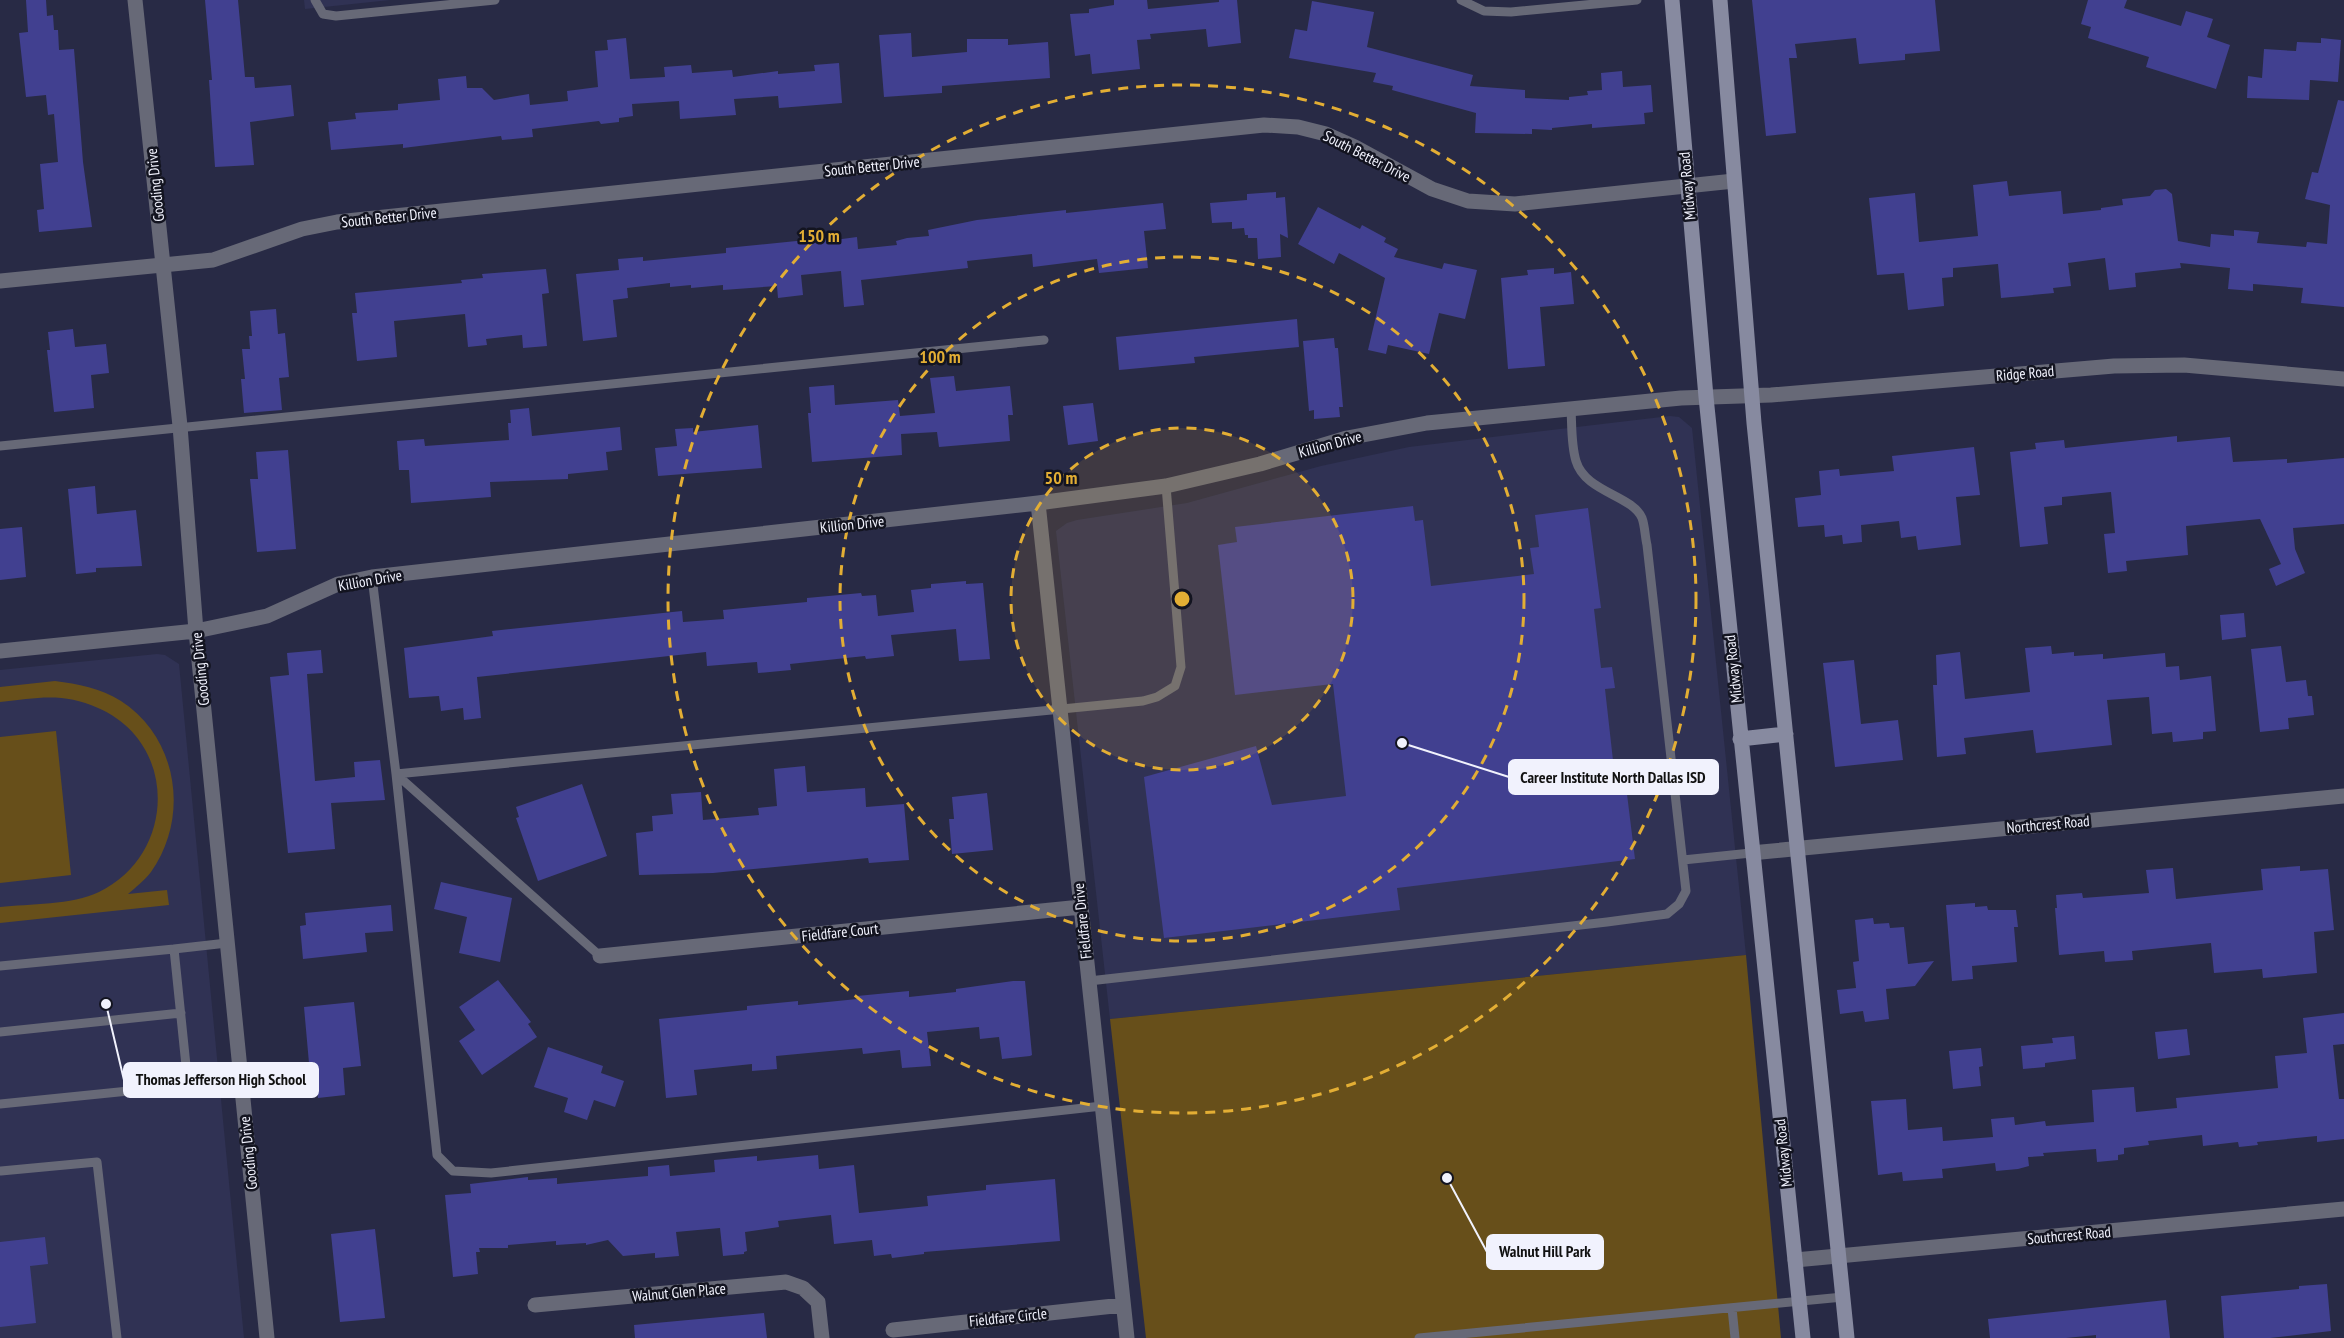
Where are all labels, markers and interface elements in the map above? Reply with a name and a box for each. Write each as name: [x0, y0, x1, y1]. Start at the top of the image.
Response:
street label: South Better Drive: [1320, 126, 1414, 186]
street label: Gooding Drive: [142, 147, 168, 223]
street label: Midway Road: [1675, 151, 1699, 221]
street label: South Better Drive: [824, 152, 920, 180]
street label: South Better Drive: [341, 203, 437, 231]
text: 150 m: [798, 224, 840, 247]
text: 100 m: [919, 345, 961, 368]
street label: Ridge Road: [1995, 361, 2055, 385]
street label: Killion Drive: [1296, 426, 1364, 462]
text: 50 m: [1045, 466, 1077, 489]
street label: Killion Drive: [819, 511, 885, 537]
street label: Killion Drive: [337, 565, 403, 595]
centre of rings: [1172, 589, 1192, 609]
street label: Gooding Drive: [187, 631, 213, 707]
street label: Midway Road: [1720, 634, 1746, 704]
callout: Career Institute North Dallas ISD: [1509, 760, 1718, 794]
text: Career Institute North Dallas ISD: [1520, 767, 1706, 787]
street label: Northcrest Road: [2006, 811, 2090, 837]
street label: Fieldfare Drive: [1069, 882, 1095, 960]
street label: Fieldfare Court: [801, 919, 879, 945]
callout: Thomas Jefferson High School: [124, 1063, 318, 1097]
text: Thomas Jefferson High School: [136, 1069, 306, 1089]
street label: Gooding Drive: [235, 1115, 261, 1191]
street label: Midway Road: [1770, 1118, 1796, 1188]
street label: Southcrest Road: [2026, 1222, 2112, 1248]
callout: Walnut Hill Park: [1487, 1235, 1603, 1269]
text: Walnut Hill Park: [1498, 1241, 1591, 1261]
street label: Walnut Glen Place: [631, 1278, 727, 1306]
street label: Fieldfare Circle: [968, 1303, 1048, 1331]

